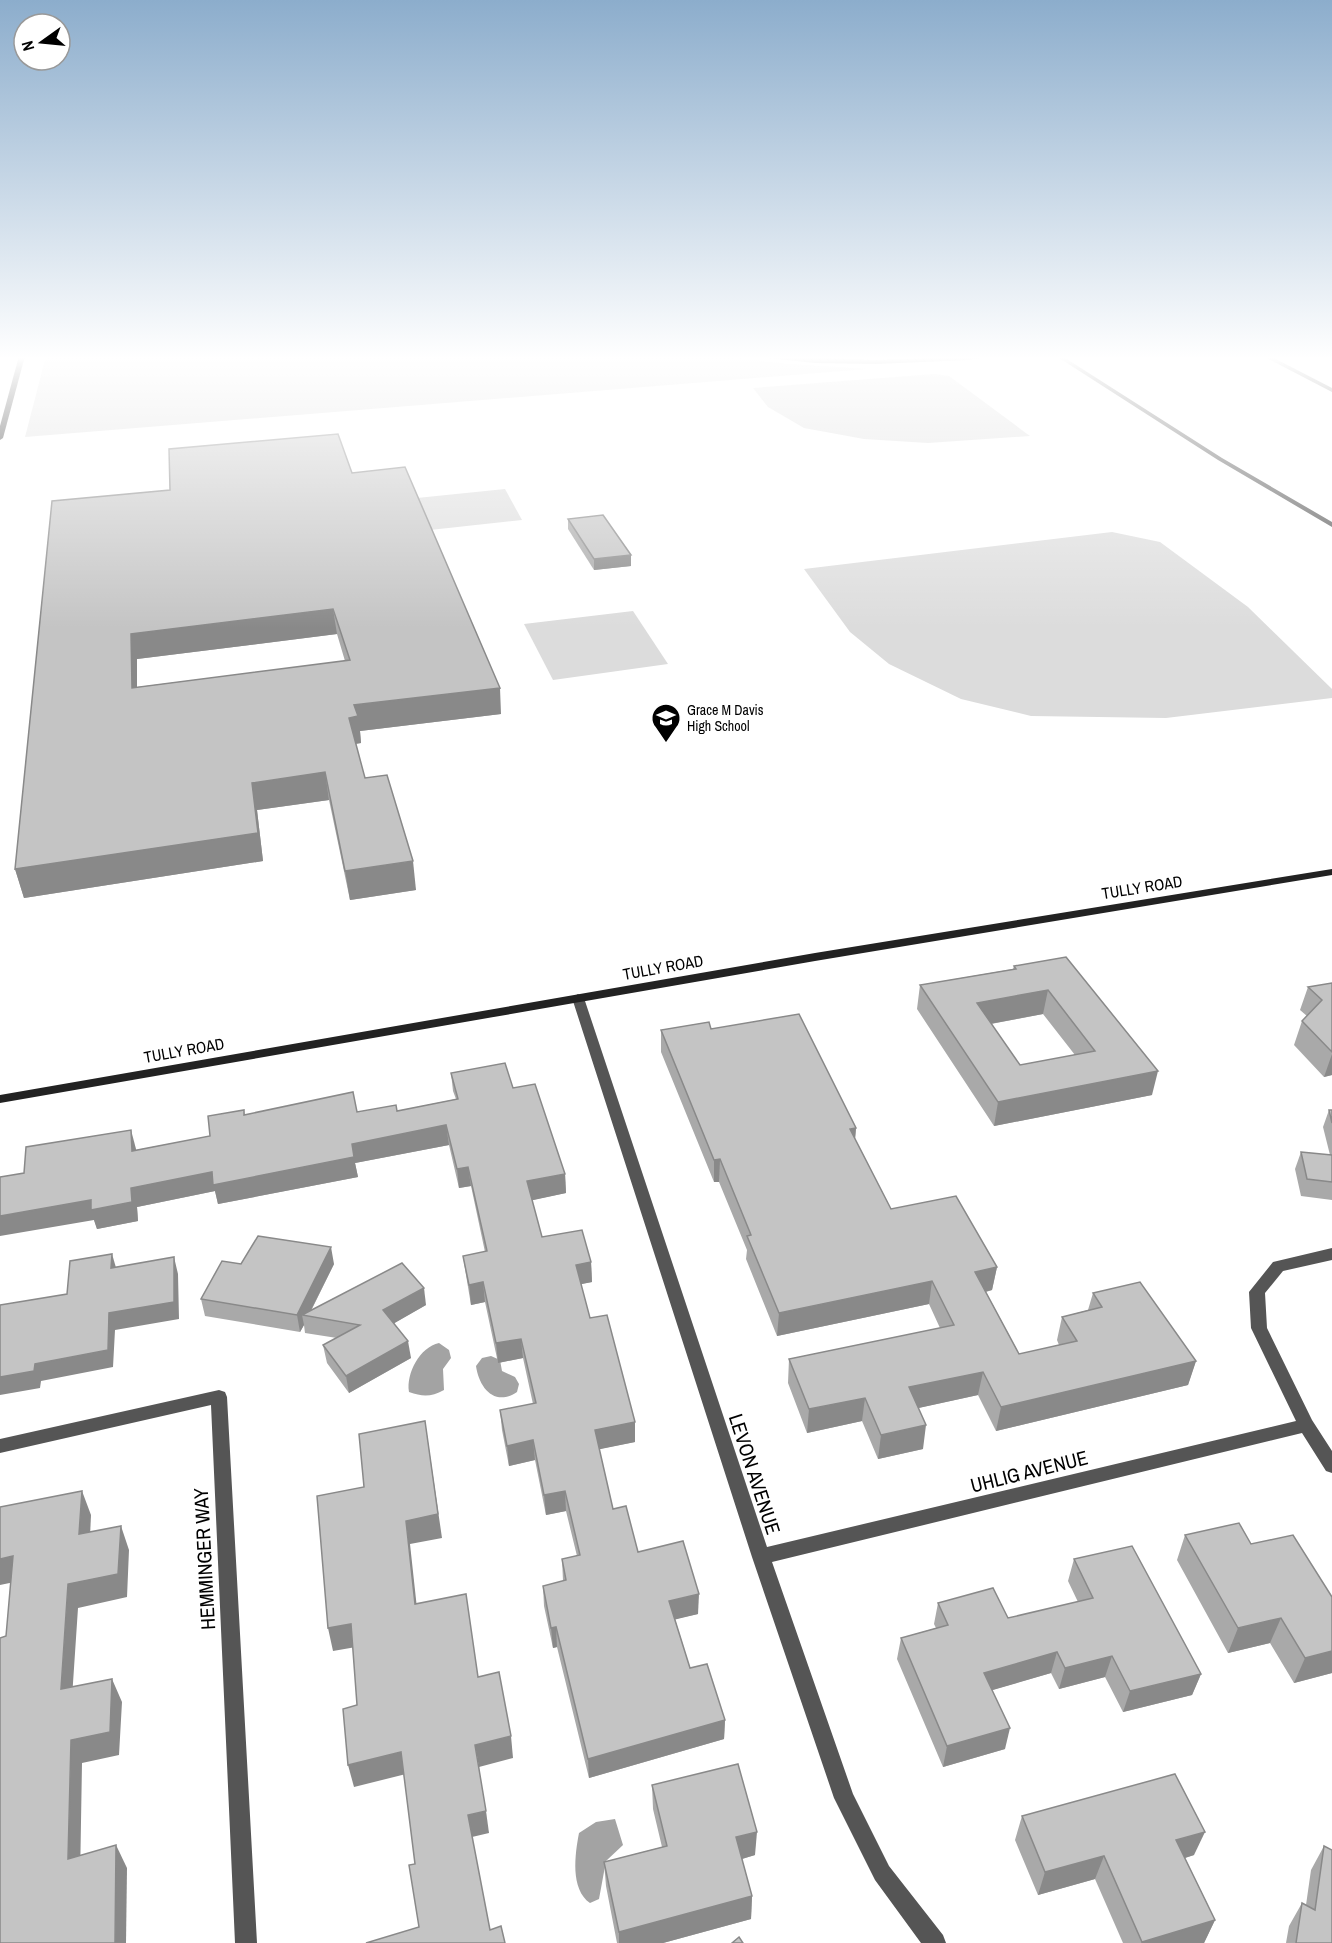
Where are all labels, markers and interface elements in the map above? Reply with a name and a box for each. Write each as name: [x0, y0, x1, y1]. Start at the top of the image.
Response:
north arrow: [12, 12, 72, 72]
text: N: [16, 38, 39, 53]
place label: Grace M Davis High School: [687, 701, 764, 735]
school or university icon: Grace M Davis High School: [650, 702, 682, 744]
street label: TULLY ROAD: [1100, 870, 1184, 904]
street label: TULLY ROAD: [621, 949, 705, 985]
street label: TULLY ROAD: [142, 1032, 226, 1068]
street label: LEVON AVENUE: [723, 1410, 787, 1538]
street label: UHLIG AVENUE: [968, 1443, 1090, 1499]
street label: HEMMINGER WAY: [187, 1487, 221, 1631]

